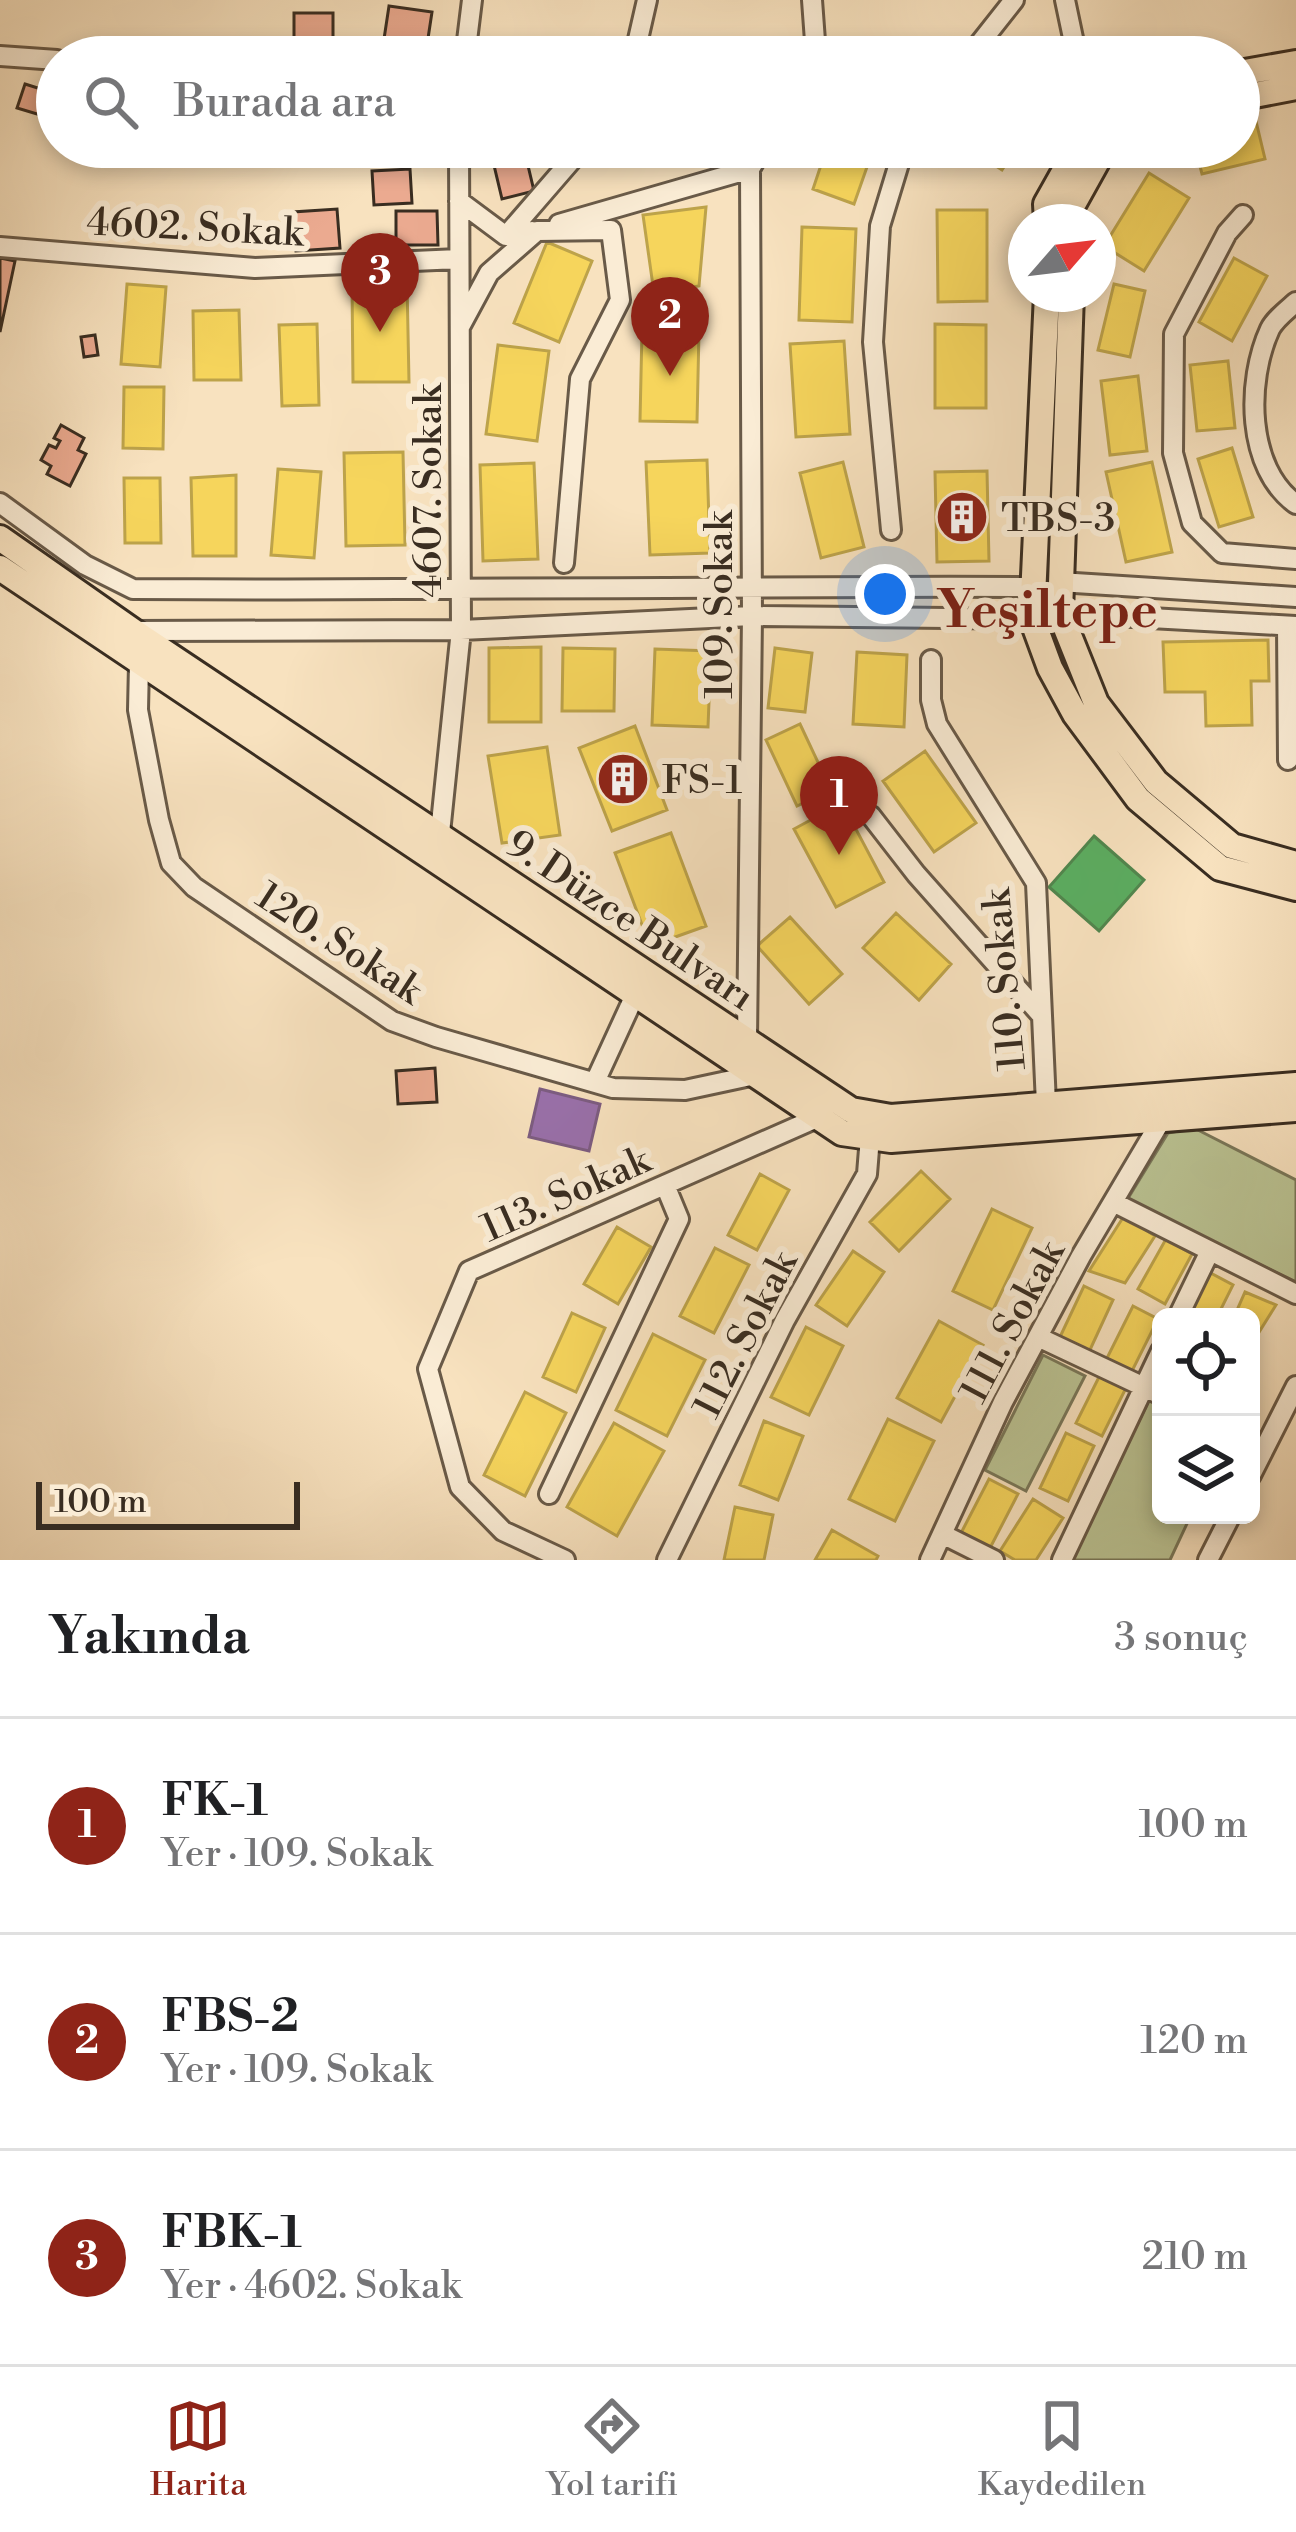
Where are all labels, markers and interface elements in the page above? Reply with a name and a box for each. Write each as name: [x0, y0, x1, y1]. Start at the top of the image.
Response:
search box: [36, 36, 1260, 168]
icon: search: [78, 69, 144, 135]
text: Burada ara: [174, 74, 396, 131]
street label: 4602. Sokak: [85, 198, 306, 259]
north arrow: [1008, 204, 1116, 312]
pin: 3: [341, 233, 419, 332]
pin: 2: [631, 277, 709, 376]
street label: 4607. Sokak: [405, 383, 454, 598]
building icon: TBS-3: [934, 489, 990, 545]
place label: TBS-3: [1001, 495, 1115, 544]
street label: 109. Sokak: [696, 509, 745, 699]
your location: [855, 564, 915, 624]
district label: Yeşiltepe: [936, 580, 1158, 644]
building icon: FS-1: [595, 751, 651, 807]
pin: 1: [800, 756, 878, 855]
place label: FS-1: [662, 757, 742, 806]
street label: 9. Düzce Bulvarı: [496, 820, 763, 1022]
street label: 120. Sokak: [246, 872, 432, 1017]
street label: 110. Sokak: [973, 885, 1038, 1073]
street label: 113. Sokak: [474, 1136, 659, 1254]
street label: 111. Sokak: [950, 1231, 1077, 1412]
street label: 112. Sokak: [683, 1242, 810, 1427]
map controls: [1152, 1308, 1260, 1524]
button: locate: [1152, 1308, 1260, 1416]
button: layers: [1152, 1416, 1260, 1524]
scale bar: [36, 1476, 300, 1529]
text: 100 m: [54, 1482, 147, 1523]
text: Yakında: [48, 1606, 250, 1670]
text: 3 sonuç: [1114, 1614, 1248, 1663]
text: FK-1: [162, 1773, 268, 1830]
text: 1: [78, 1801, 96, 1850]
text: 100 m: [1139, 1801, 1248, 1850]
text: Yer · 109. Sokak: [162, 1830, 432, 1879]
text: FBS-2: [162, 1989, 299, 2046]
text: 2: [75, 2017, 99, 2066]
text: 120 m: [1140, 2017, 1248, 2066]
text: Yer · 109. Sokak: [162, 2046, 432, 2095]
text: FBK-1: [162, 2205, 302, 2262]
text: 3: [75, 2233, 99, 2282]
text: 210 m: [1142, 2233, 1248, 2282]
text: Yer · 4602. Sokak: [162, 2262, 461, 2311]
tab: Harita: [150, 2393, 247, 2506]
tab: Yol tarifi: [547, 2393, 678, 2506]
tab: Kaydedilen: [978, 2393, 1146, 2506]

